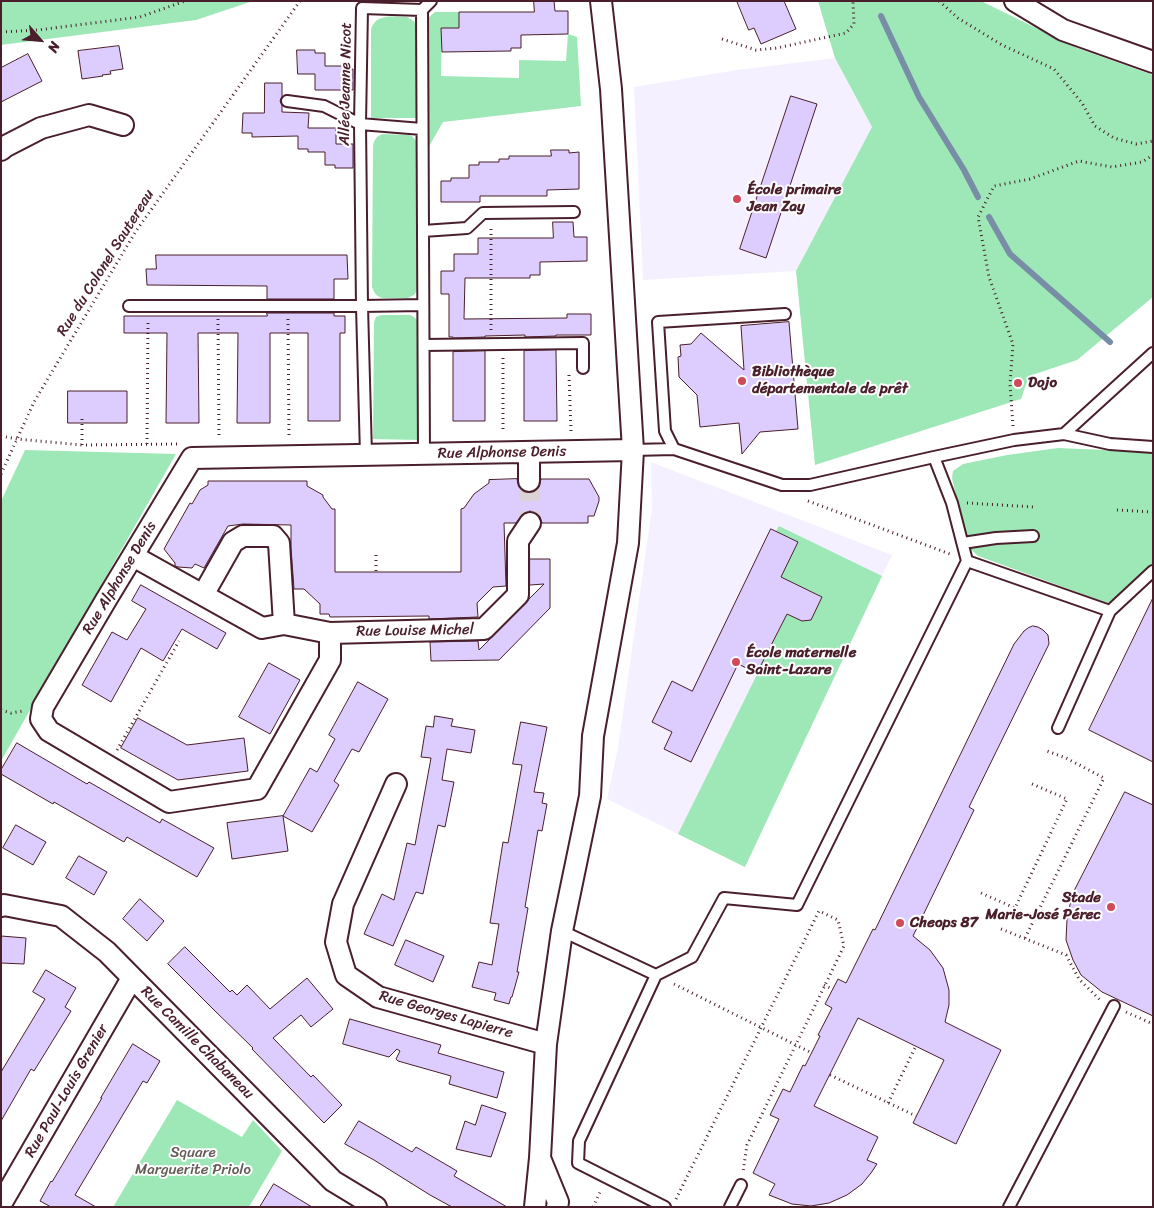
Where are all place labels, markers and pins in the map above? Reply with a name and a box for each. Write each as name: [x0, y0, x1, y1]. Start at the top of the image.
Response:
place label: École primaire Jean Zay: [747, 181, 842, 216]
marker: École primaire Jean Zay: [731, 193, 743, 205]
place label: Bibliothèque départementale de prêt: [752, 363, 908, 398]
place label: Dojo: [1028, 374, 1057, 392]
marker: Bibliothèque départementale de prêt: [736, 375, 748, 387]
marker: Dojo: [1012, 377, 1024, 389]
place label: École maternelle Saint-Lazare: [746, 644, 856, 679]
marker: École maternelle Saint-Lazare: [730, 656, 742, 668]
place label: Stade Marie-José Pérec: [985, 889, 1101, 924]
marker: Stade Marie-José Pérec: [1105, 901, 1117, 913]
place label: Cheops 87: [910, 914, 978, 932]
marker: Cheops 87: [894, 917, 906, 929]

